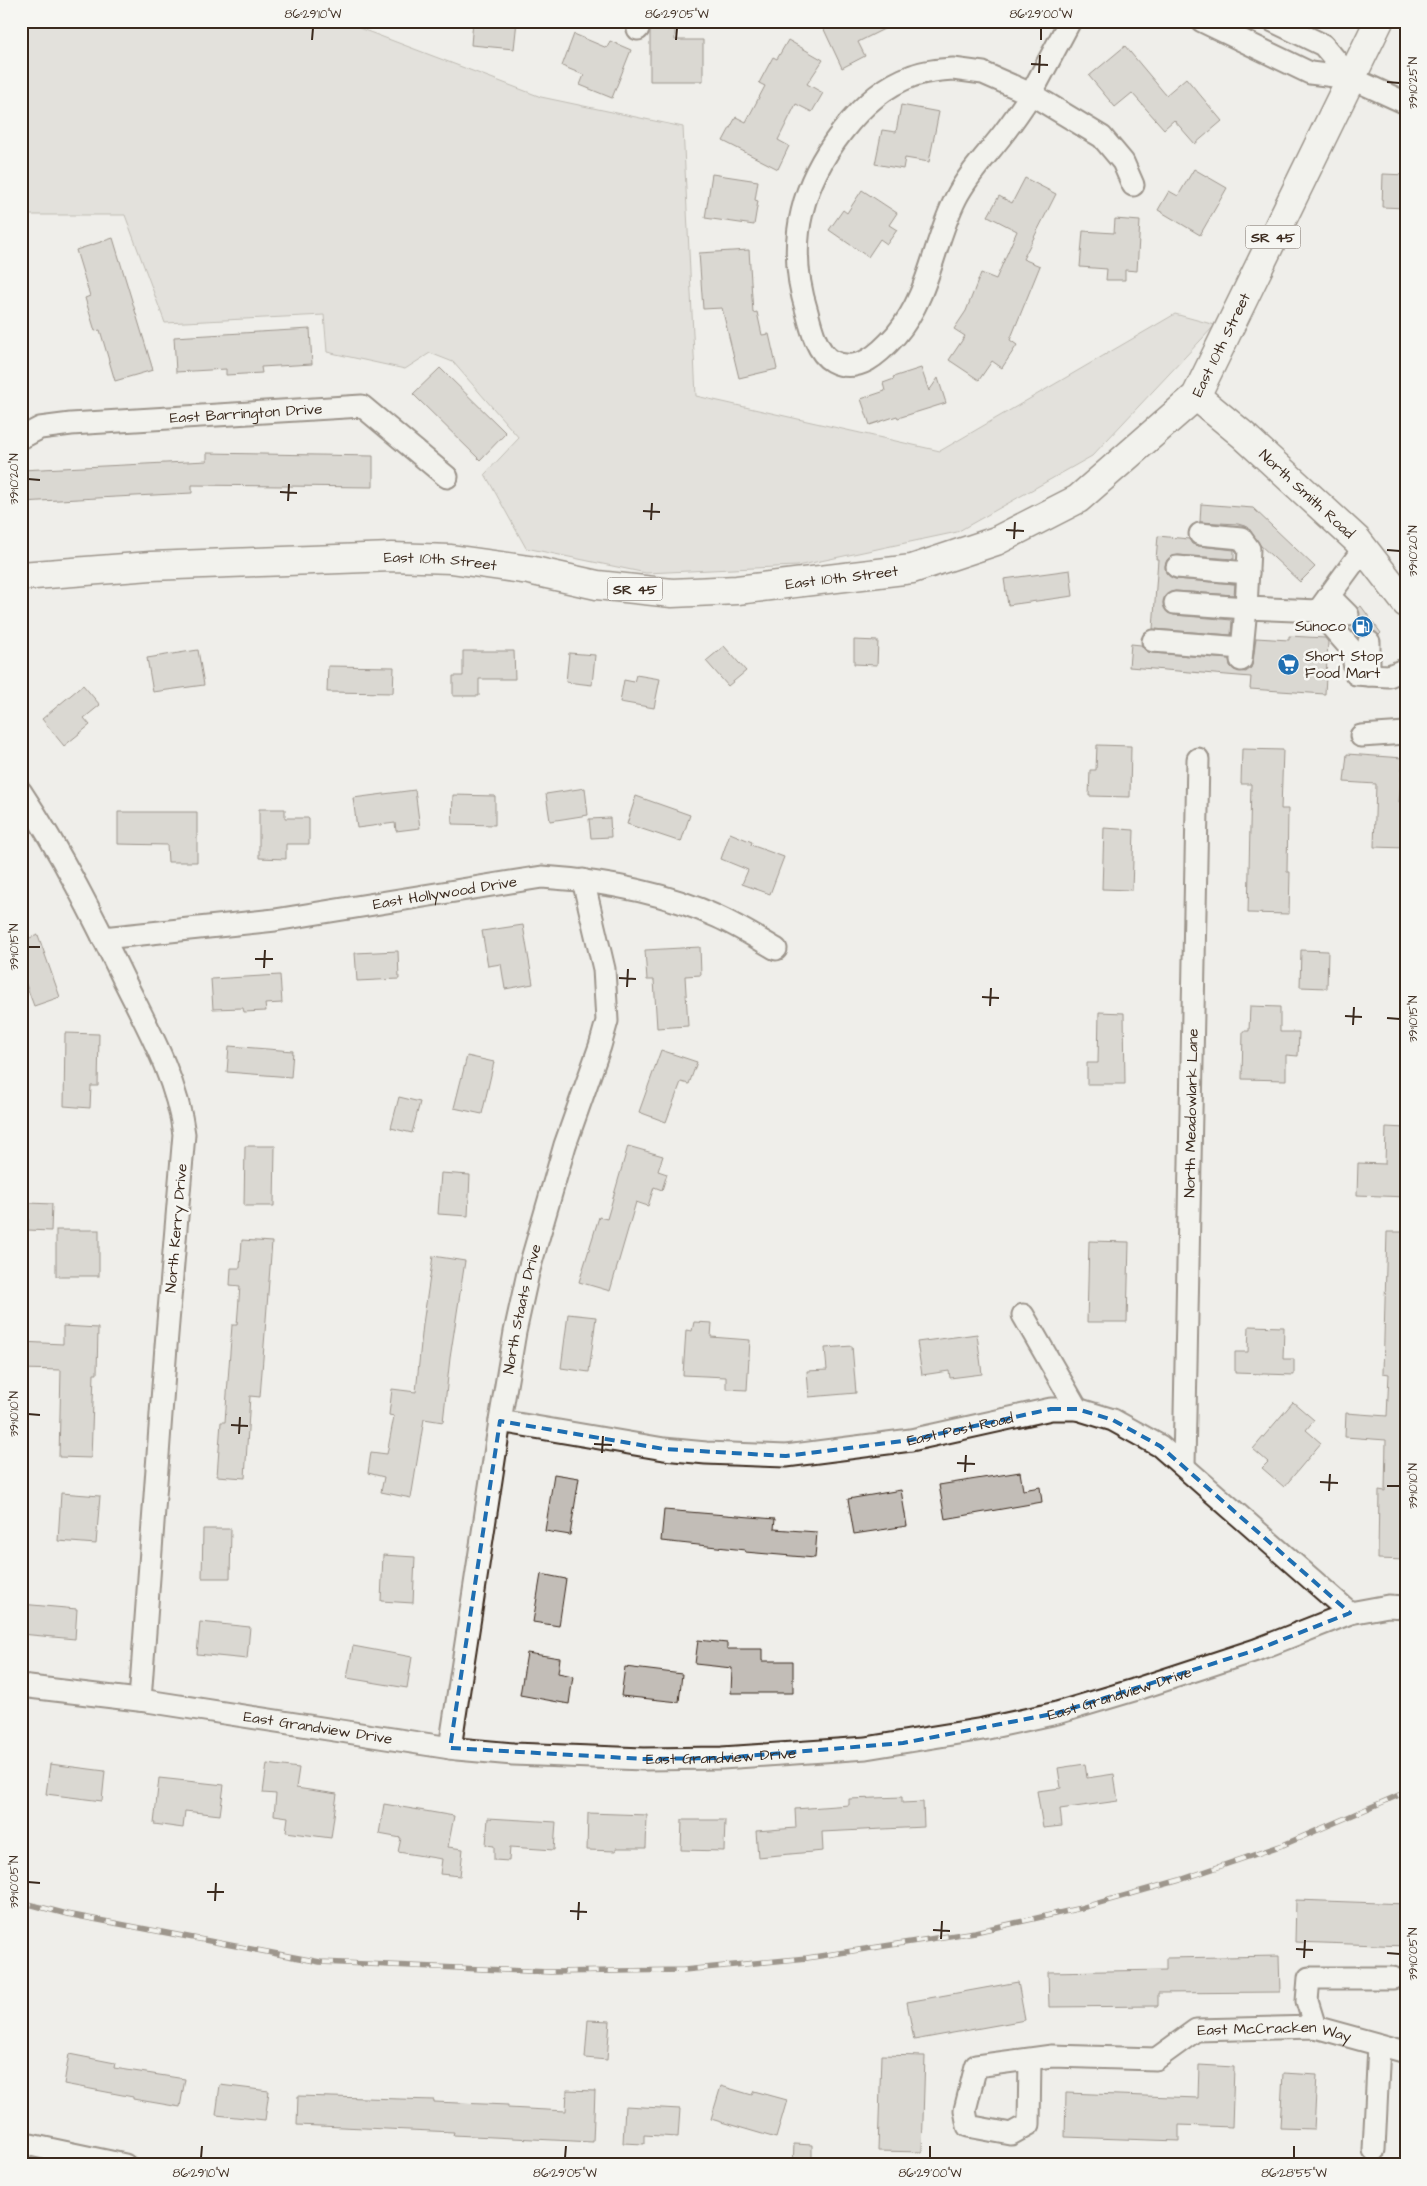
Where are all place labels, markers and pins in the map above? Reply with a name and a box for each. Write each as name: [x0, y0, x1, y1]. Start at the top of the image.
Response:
fuel station icon: Sunoco: [1350, 614, 1374, 638]
place label: Sunoco: [1295, 616, 1347, 637]
place label: Short Stop Food Mart: [1305, 646, 1383, 684]
supermarket icon: Short Stop Food Mart: [1277, 653, 1301, 677]

